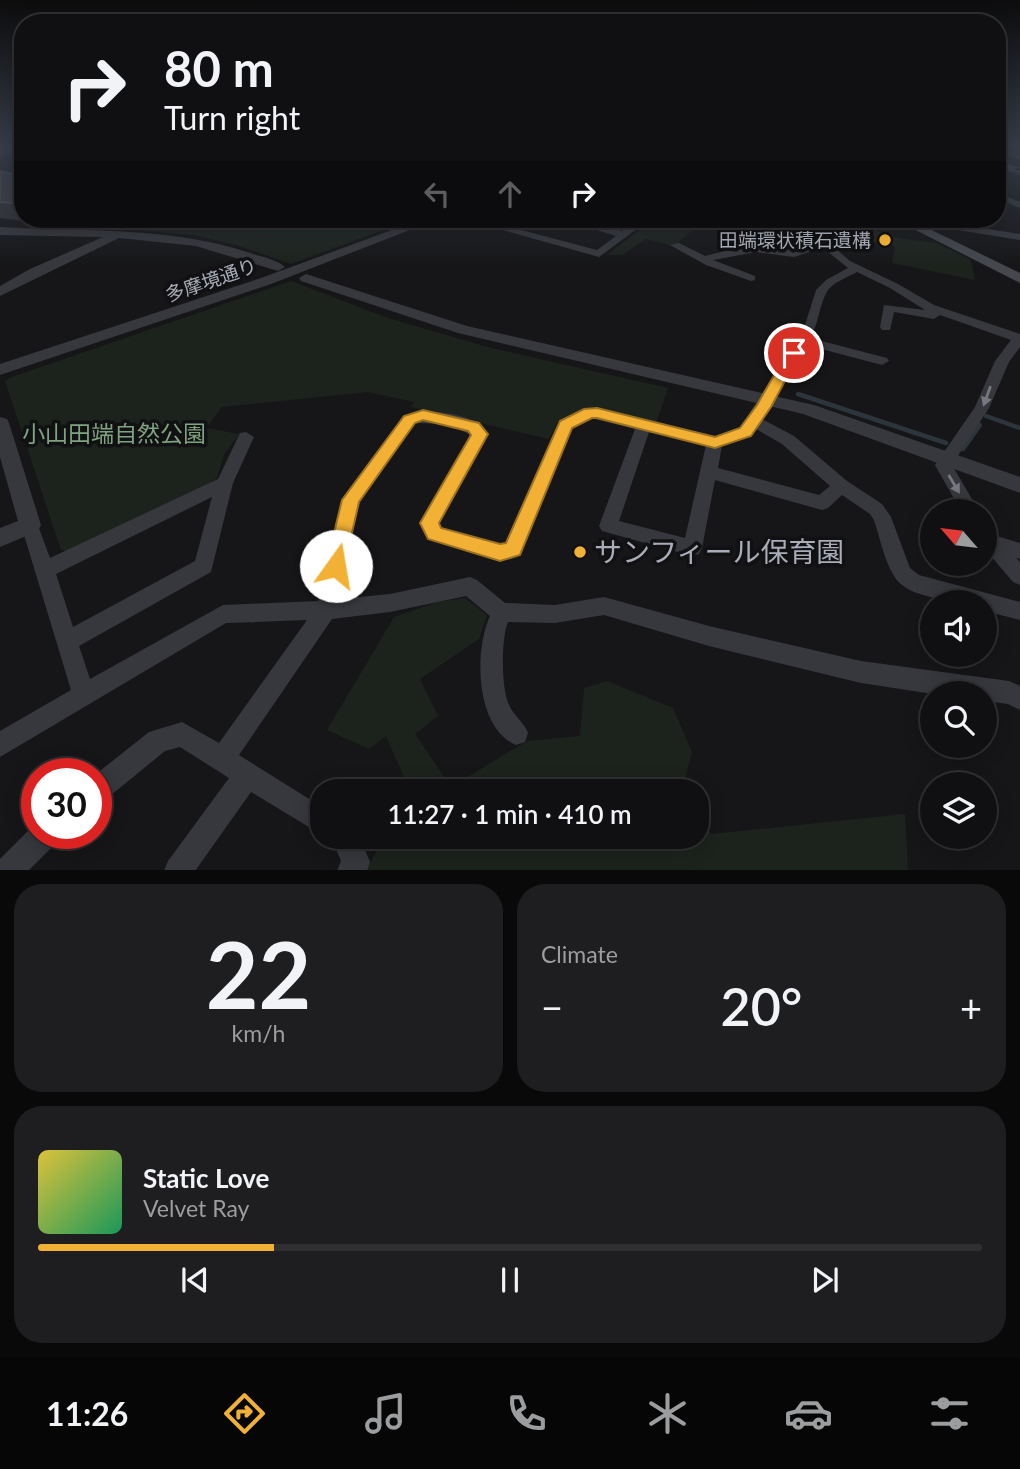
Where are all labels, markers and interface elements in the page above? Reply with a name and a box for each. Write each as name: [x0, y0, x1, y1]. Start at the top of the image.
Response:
text: 80 m: [164, 39, 274, 97]
icon: right: [49, 42, 140, 133]
text: Turn right: [164, 98, 300, 137]
icon: left: [418, 175, 456, 213]
icon: ahead: [491, 175, 529, 213]
icon: right: [564, 175, 602, 213]
place label: 田端環状積石遺構: [719, 228, 871, 251]
marker: 田端環状積石遺構: [877, 232, 893, 248]
street label: 多摩境通り: [162, 253, 260, 306]
pin: [764, 323, 824, 383]
icon: arrive: [775, 334, 813, 372]
one-way arrow: [981, 386, 992, 407]
park label: 小山田端自然公園: [22, 419, 206, 447]
one-way arrow: [948, 475, 961, 494]
north arrow: [920, 499, 998, 576]
map controls: [920, 499, 997, 849]
position arrow: [299, 529, 373, 603]
place label: サンフィール保育園: [594, 534, 845, 568]
marker: サンフィール保育園: [572, 544, 588, 560]
button: sound: [920, 590, 997, 667]
button: search: [920, 681, 997, 758]
speed limit sign: 30: [21, 758, 112, 849]
button: layers: [920, 772, 997, 849]
text: 11:27 · 1 min · 410 m: [387, 798, 632, 830]
text: 22: [206, 919, 311, 1028]
text: Climate: [541, 940, 618, 968]
text: 20°: [721, 975, 802, 1037]
text: −: [541, 984, 563, 1030]
text: +: [960, 984, 982, 1030]
text: km/h: [232, 1019, 285, 1047]
text: Static Love: [143, 1162, 270, 1194]
text: Velvet Ray: [143, 1194, 249, 1222]
icon: previous: [176, 1261, 214, 1299]
icon: pause: [491, 1261, 529, 1299]
icon: next: [806, 1261, 844, 1299]
icon: directions: [220, 1389, 269, 1438]
icon: music: [361, 1389, 410, 1438]
icon: phone: [502, 1389, 551, 1438]
icon: climate: [643, 1389, 692, 1438]
icon: car: [784, 1389, 833, 1438]
icon: filters: [925, 1389, 974, 1438]
text: 11:26: [46, 1394, 128, 1433]

